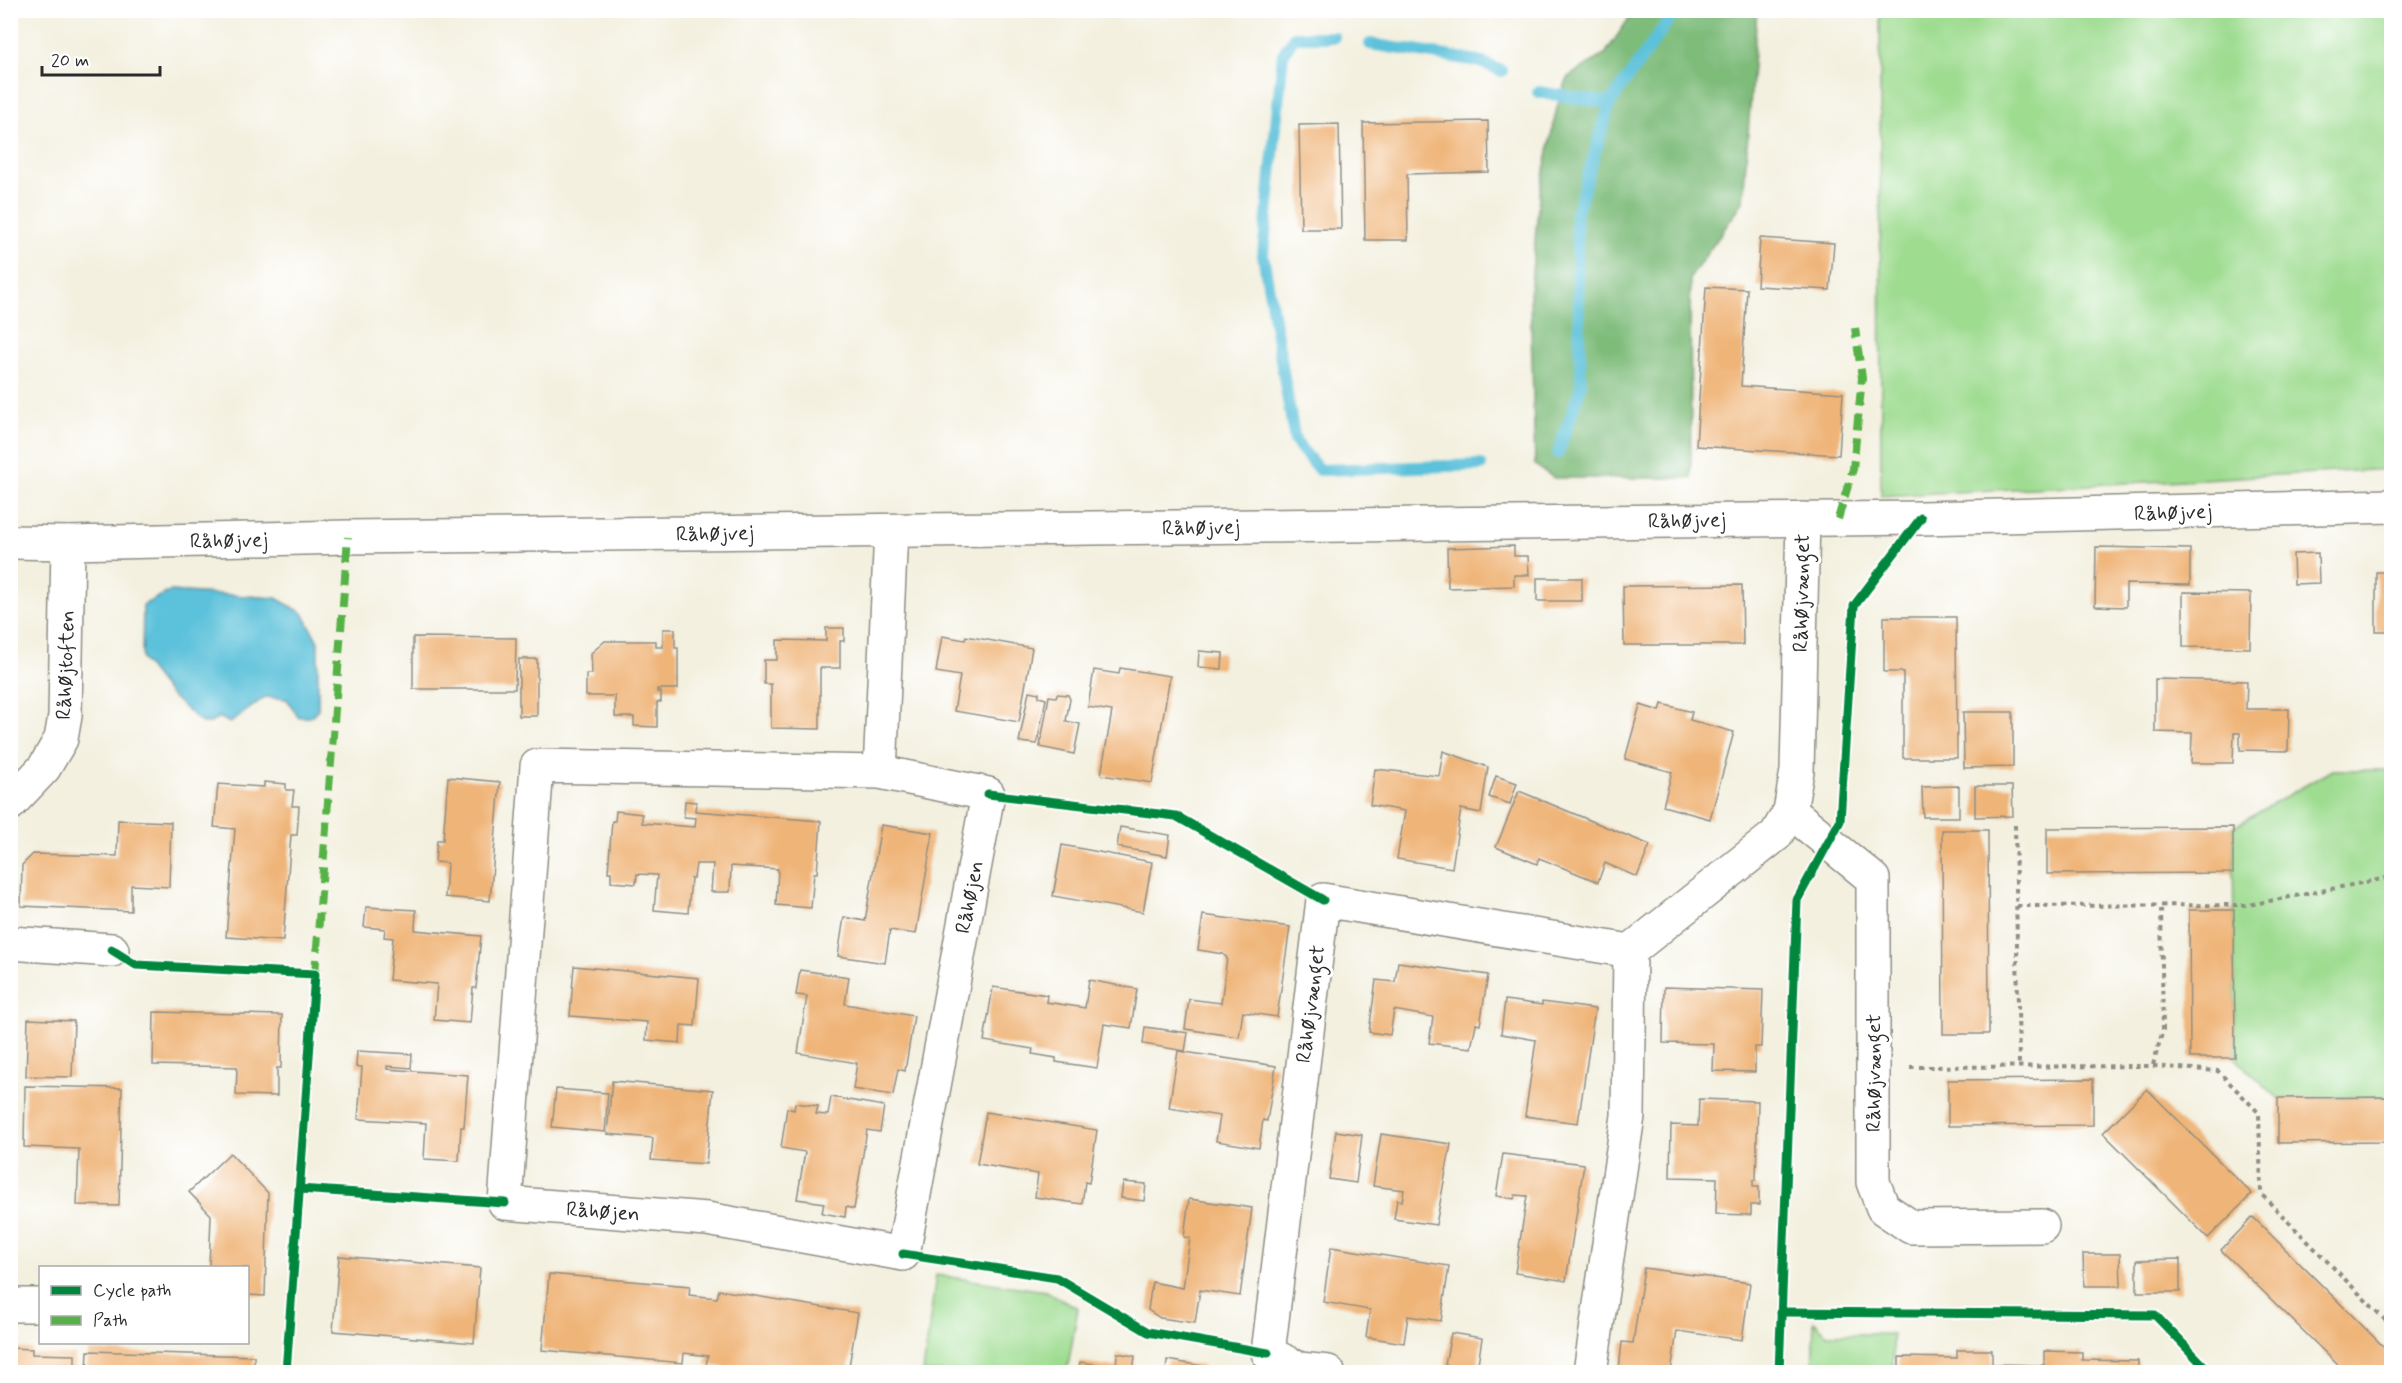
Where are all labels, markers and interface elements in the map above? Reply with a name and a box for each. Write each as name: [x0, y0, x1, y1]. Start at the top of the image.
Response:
scale bar: [42, 39, 160, 77]
text: 20 m: [51, 49, 89, 73]
street label: Råhøjvej: [2133, 498, 2213, 528]
street label: Råhøjvej: [1648, 506, 1726, 536]
street label: Råhøjvej: [1162, 513, 1240, 543]
street label: Råhøjvej: [676, 519, 754, 549]
street label: Råhøjvej: [190, 526, 268, 556]
street label: Råhøjvænget: [1787, 533, 1819, 653]
street label: Råhøjtoften: [50, 610, 82, 720]
street label: Råhøjen: [949, 858, 991, 936]
street label: Råhøjvænget: [1290, 943, 1334, 1065]
street label: Råhøjvænget: [1860, 1014, 1890, 1132]
street label: Råhøjen: [565, 1195, 641, 1229]
legend: [39, 1266, 249, 1344]
text: Cycle path: [93, 1279, 171, 1303]
text: Path: [93, 1309, 128, 1333]

